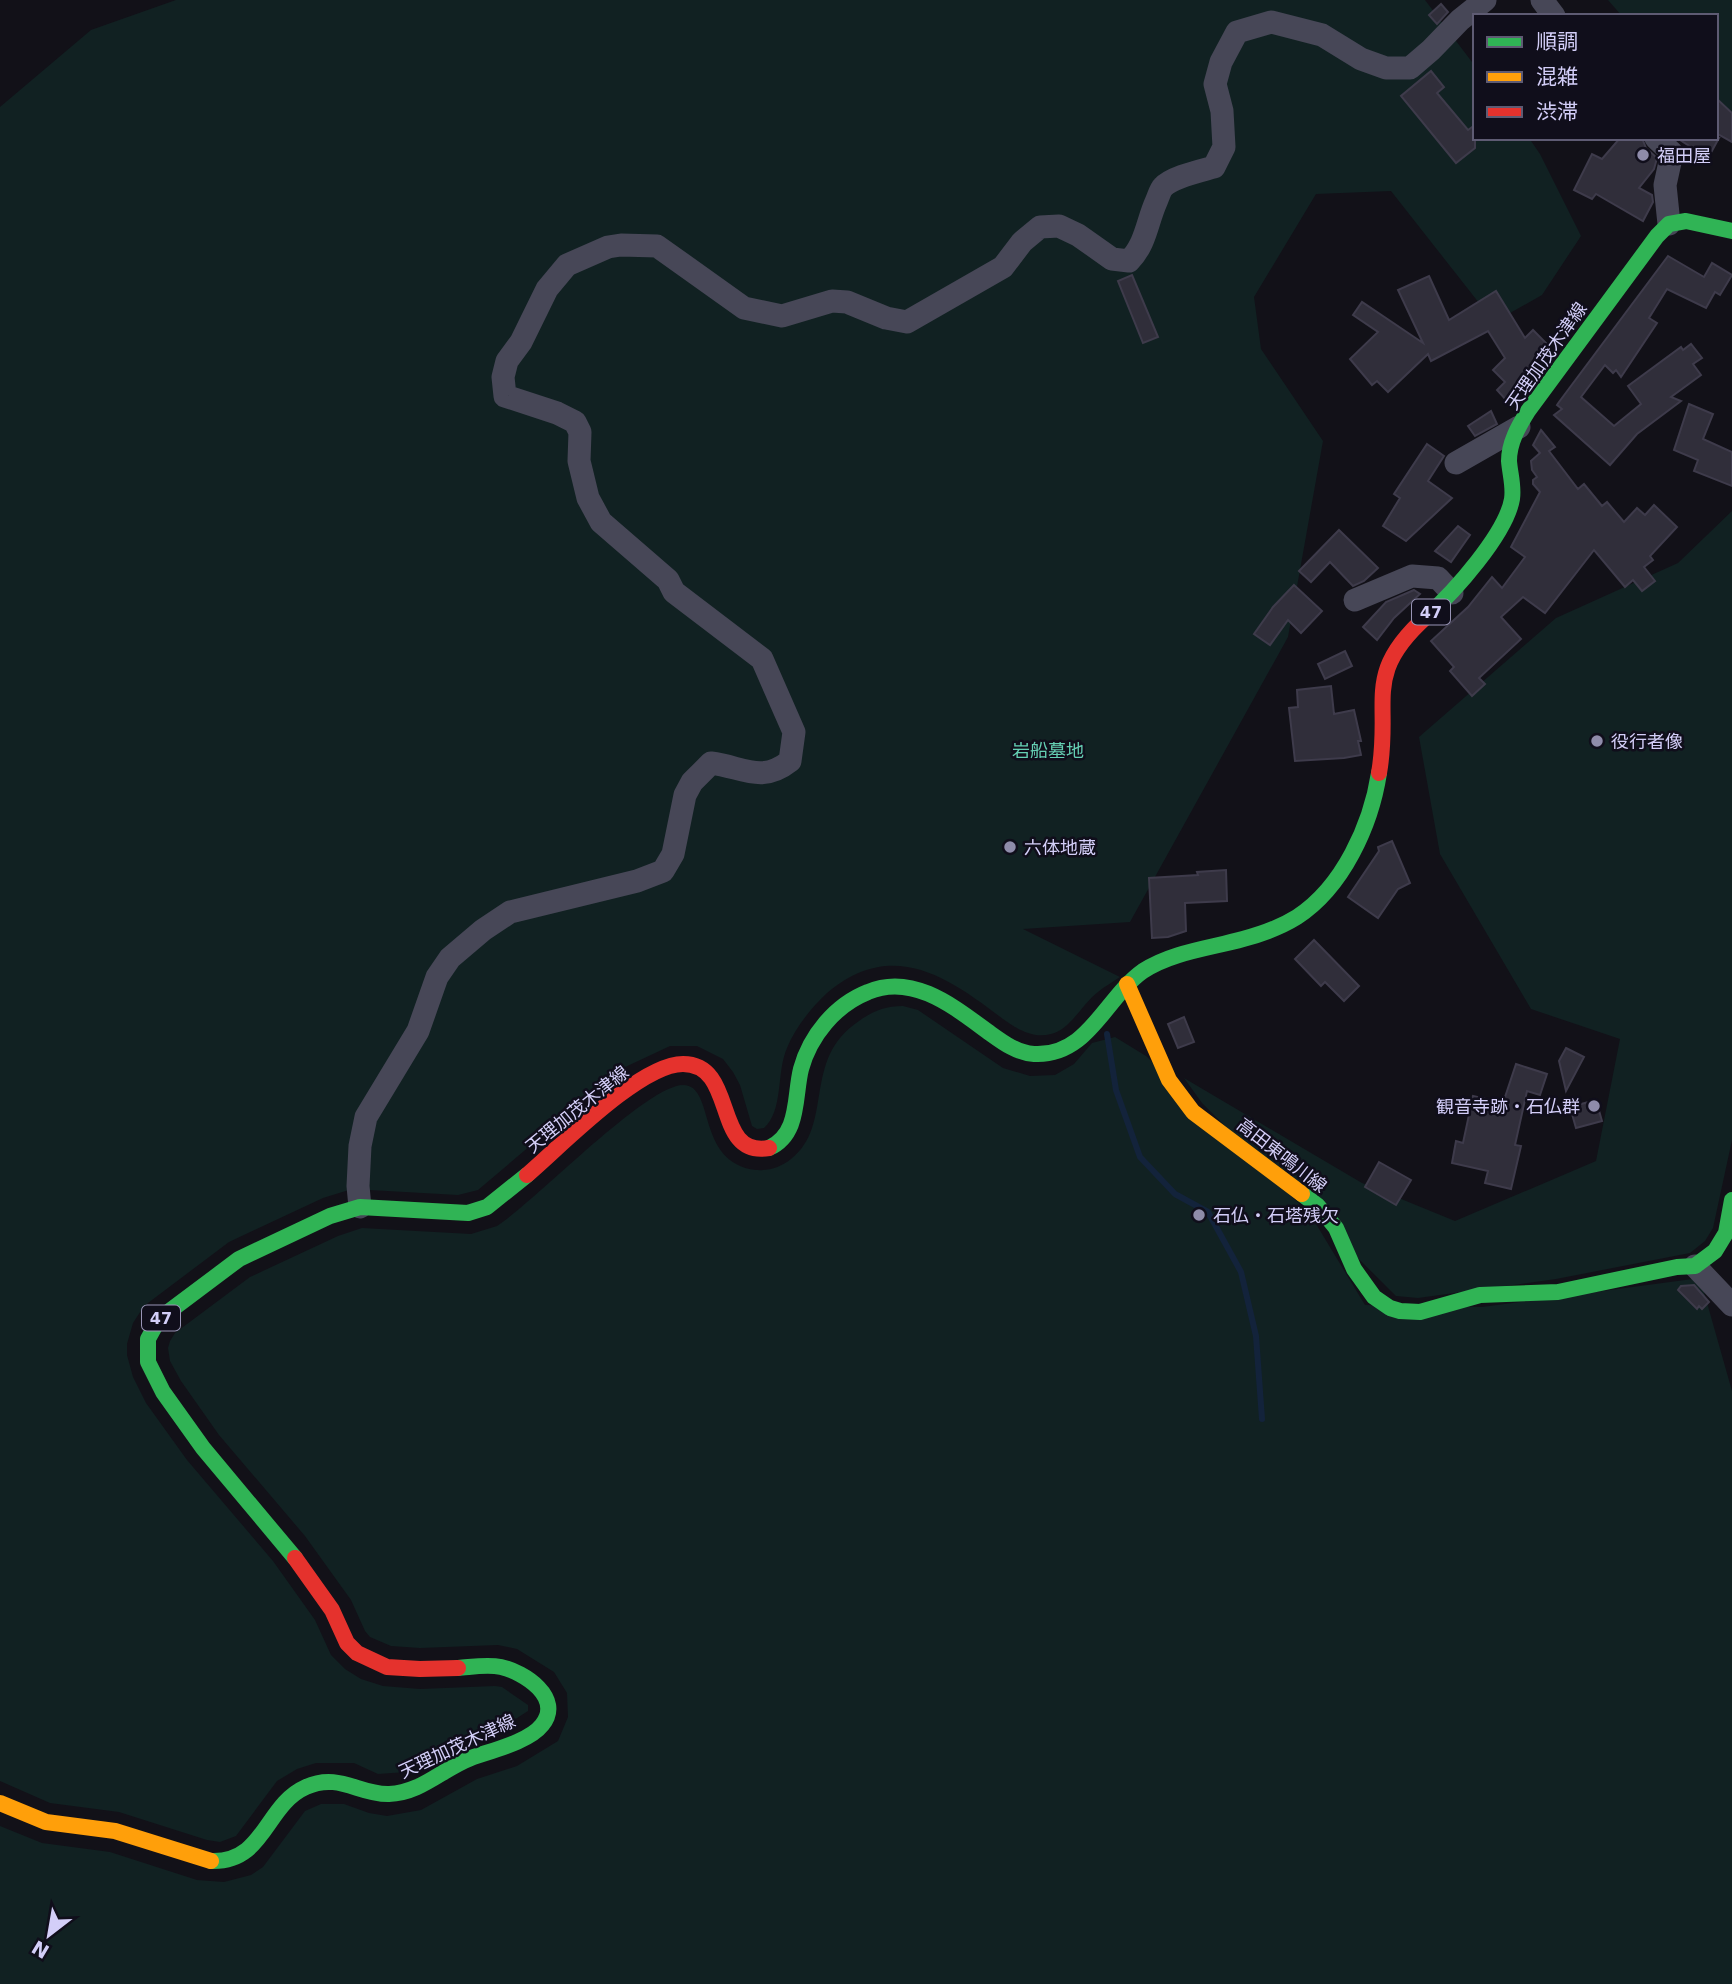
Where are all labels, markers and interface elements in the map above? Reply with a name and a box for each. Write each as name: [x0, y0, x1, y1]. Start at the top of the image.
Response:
legend: [1473, 14, 1718, 140]
text: 順調: [1536, 30, 1578, 54]
text: 混雑: [1536, 65, 1578, 89]
text: 渋滞: [1536, 100, 1578, 124]
place label: 福田屋: [1657, 145, 1711, 166]
marker: 福田屋: [1635, 147, 1651, 163]
street label: 天理加茂木津線: [1501, 298, 1591, 414]
road number: 47: [1412, 600, 1450, 624]
place label: 役行者像: [1611, 731, 1683, 752]
marker: 役行者像: [1589, 733, 1605, 749]
park label: 岩船墓地: [1012, 740, 1084, 761]
place label: 六体地蔵: [1024, 837, 1096, 858]
marker: 六体地蔵: [1002, 839, 1018, 855]
street label: 天理加茂木津線: [521, 1061, 633, 1157]
place label: 観音寺跡・石仏群: [1436, 1096, 1580, 1117]
marker: 観音寺跡・石仏群: [1586, 1098, 1602, 1114]
street label: 高田東鳴川線: [1233, 1113, 1331, 1197]
place label: 石仏・石塔残欠: [1213, 1205, 1339, 1226]
marker: 石仏・石塔残欠: [1191, 1207, 1207, 1223]
road number: 47: [142, 1306, 180, 1330]
street label: 天理加茂木津線: [395, 1710, 519, 1782]
north arrow: [14, 1900, 84, 1970]
text: N: [28, 1936, 53, 1963]

